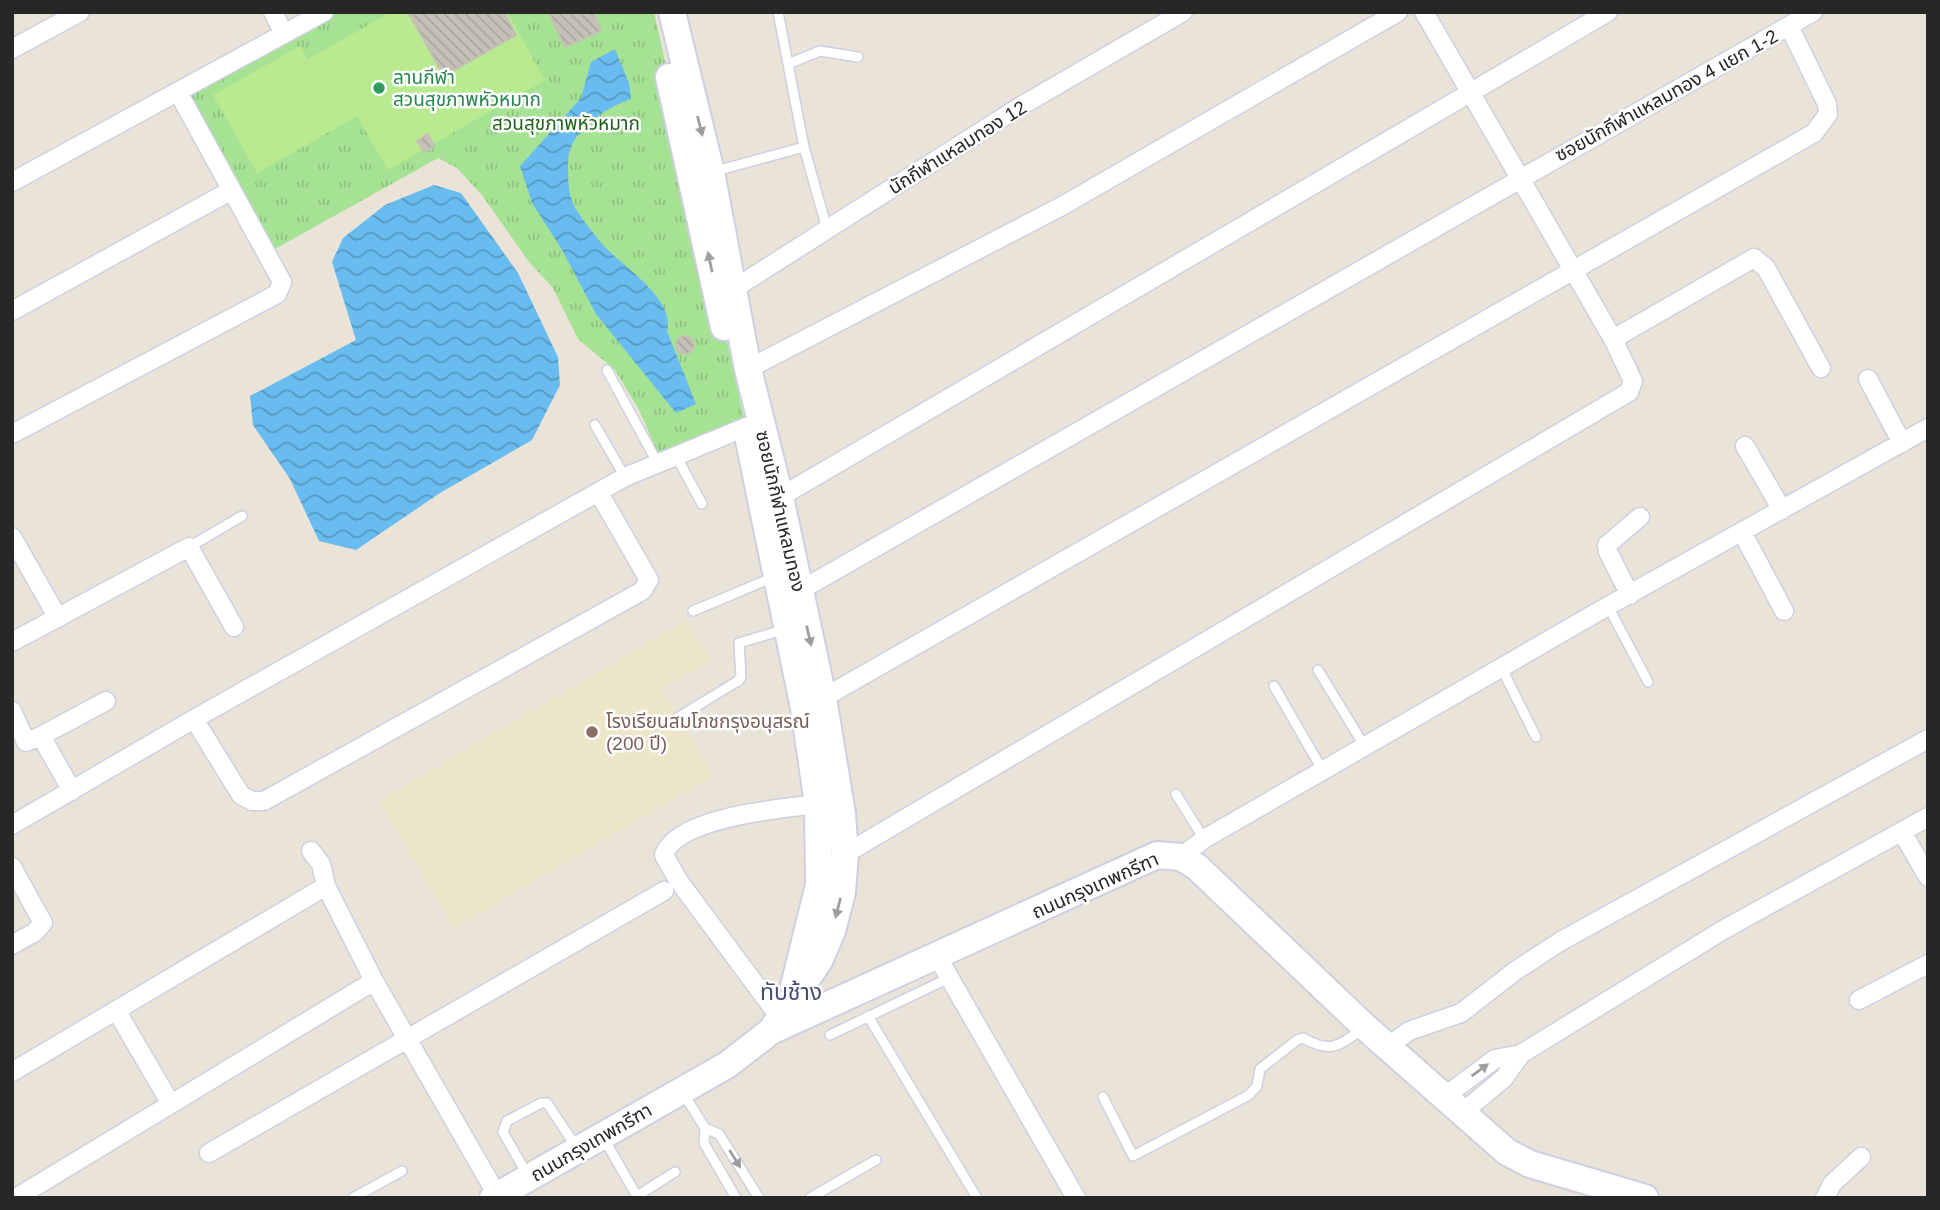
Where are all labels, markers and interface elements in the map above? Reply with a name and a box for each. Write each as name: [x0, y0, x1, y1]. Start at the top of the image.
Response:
street label: ซอยนักกีฬาแหลมทอง 4 แยก 1-2: [1551, 25, 1781, 166]
place label: ลานกีฬา สวนสุขภาพหัวหมาก: [393, 67, 541, 111]
marker: ลานกีฬา สวนสุขภาพหัวหมาก: [371, 80, 387, 96]
street label: นักกีฬาแหลมทอง 12: [885, 97, 1030, 198]
park label: สวนสุขภาพหัวหมาก: [492, 113, 640, 135]
one-way arrow: [694, 115, 705, 137]
one-way arrow: [704, 251, 715, 273]
street label: ซอยนักกีฬาแหลมทอง: [752, 428, 809, 594]
one-way arrow: [804, 625, 815, 647]
place label: โรงเรียนสมโภชกรุงอนุสรณ์ (200 ปี): [606, 711, 810, 754]
marker: โรงเรียนสมโภชกรุงอนุสรณ์ (200 ปี): [584, 724, 600, 740]
street label: ถนนกรุงเทพกรีฑา: [1029, 848, 1162, 924]
one-way arrow: [832, 897, 843, 919]
district label: ทับช้าง: [760, 979, 822, 1005]
one-way arrow: [1471, 1064, 1489, 1078]
street label: ถนนกรุงเทพกรีฑา: [527, 1099, 656, 1186]
one-way arrow: [728, 1150, 741, 1169]

